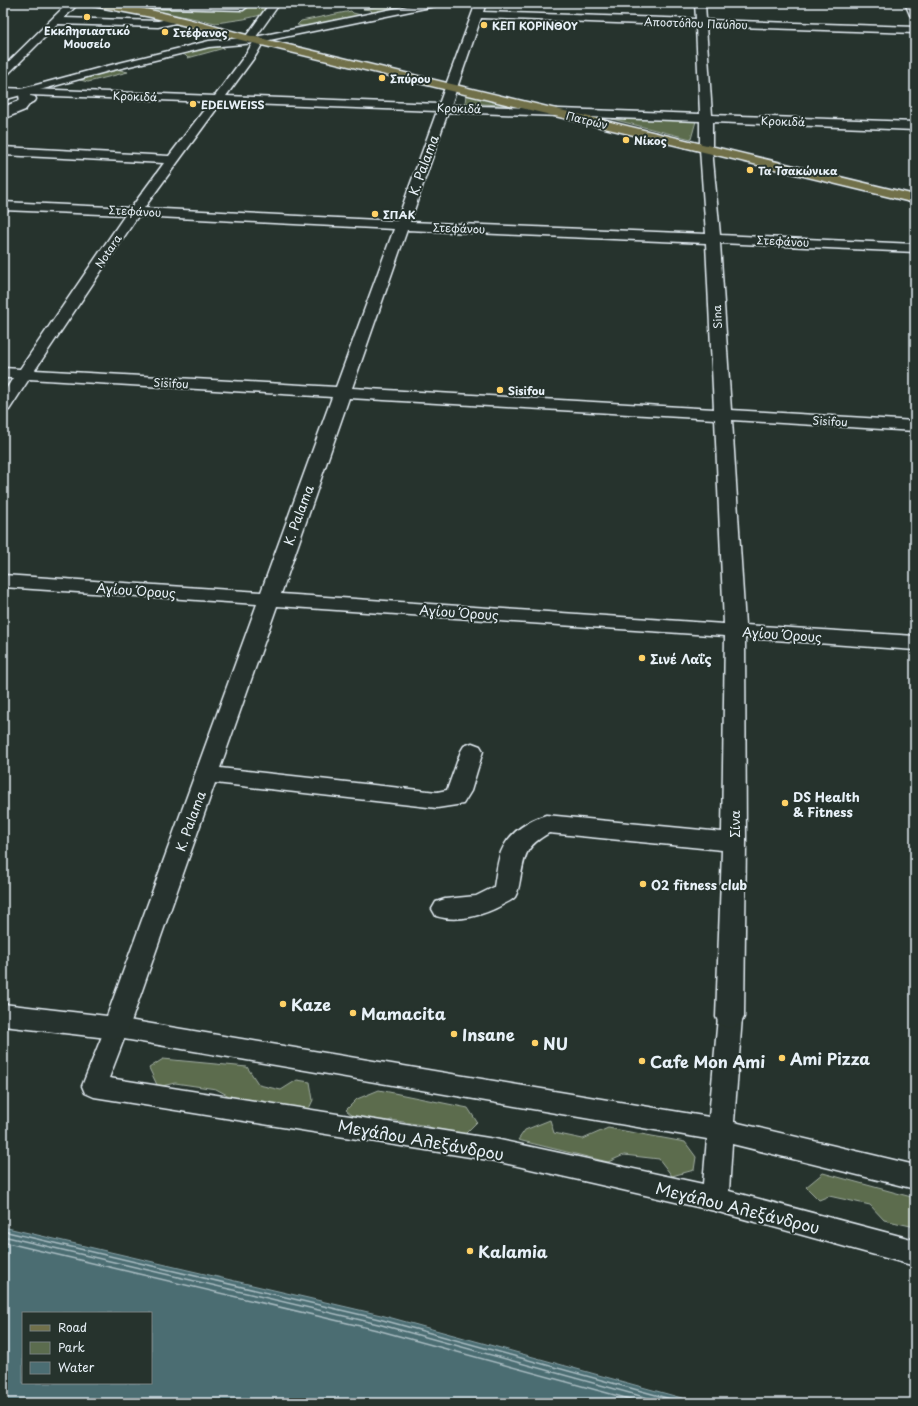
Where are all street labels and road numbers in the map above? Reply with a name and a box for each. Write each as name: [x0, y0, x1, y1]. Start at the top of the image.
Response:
street label: Αποστόλου Παύλου: [644, 13, 748, 33]
street label: Κροκιδά: [113, 87, 157, 105]
street label: Κροκιδά: [437, 99, 481, 117]
street label: Πατρών: [564, 107, 610, 133]
street label: Κροκιδά: [761, 112, 805, 130]
street label: K. Palama: [403, 131, 443, 198]
street label: Στεφάνου: [108, 201, 162, 221]
street label: Στεφάνου: [433, 219, 485, 237]
street label: Notara: [91, 231, 126, 271]
street label: Στεφάνου: [756, 231, 810, 251]
street label: Sina: [708, 305, 726, 329]
street label: Sisifou: [153, 374, 189, 392]
street label: Sisifou: [812, 412, 848, 430]
street label: K. Palama: [278, 481, 318, 548]
street label: Αγίου Όρους: [96, 578, 177, 602]
street label: Αγίου Όρους: [419, 600, 500, 624]
street label: Αγίου Όρους: [742, 622, 823, 646]
street label: K. Palama: [170, 787, 210, 854]
street label: Σίνα: [725, 810, 744, 838]
street label: Μεγάλου Αλεξάνδρου: [336, 1113, 506, 1165]
street label: Μεγάλου Αλεξάνδρου: [653, 1175, 823, 1239]

